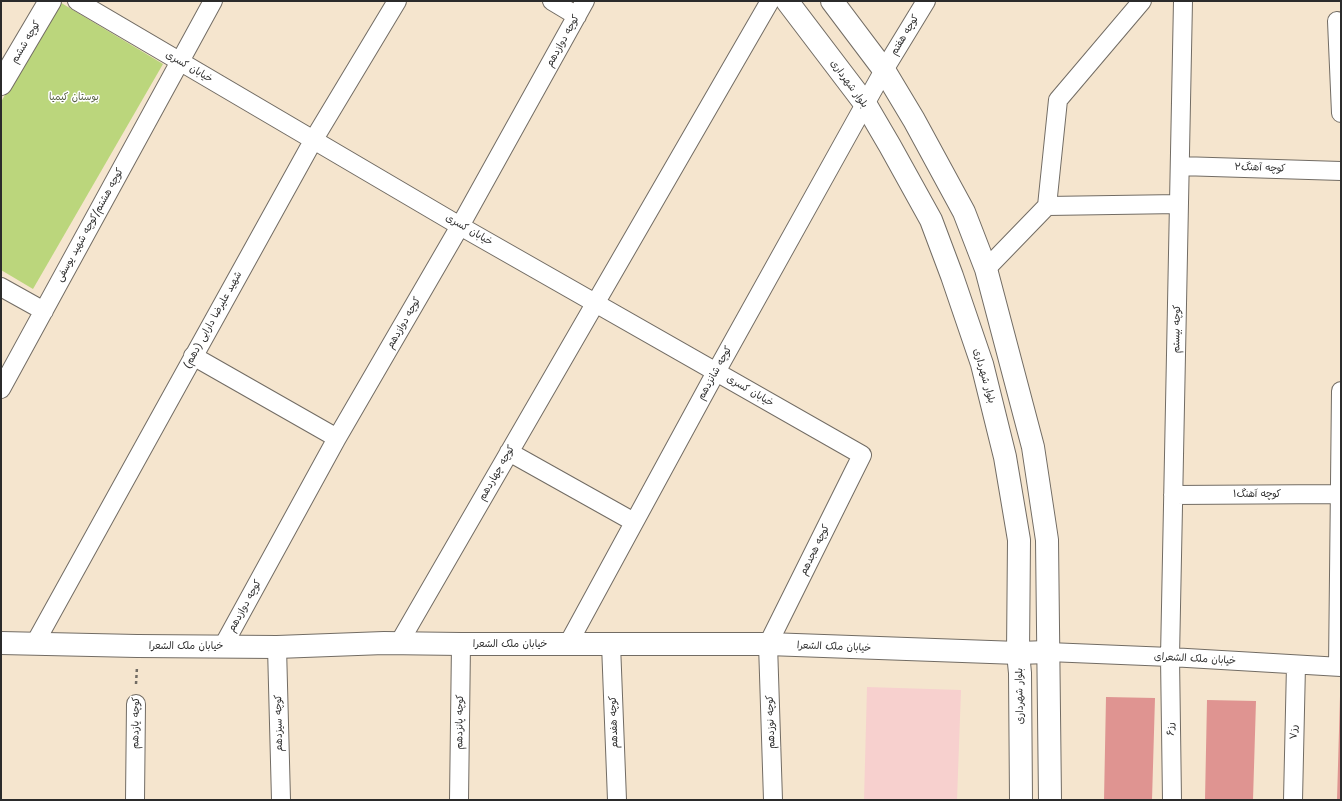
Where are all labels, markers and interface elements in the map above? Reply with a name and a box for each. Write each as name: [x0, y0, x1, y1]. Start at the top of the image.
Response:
street label: کوچه دوازدهم: [544, 13, 582, 69]
street label: کوچه هفتم: [888, 13, 922, 57]
street label: کوچه ششم: [9, 19, 43, 65]
street label: خیابان کسری: [163, 49, 215, 85]
street label: بلوار شهرداری: [828, 58, 870, 110]
park label: بوستان کیمیا: [49, 91, 99, 103]
street label: کوچه آهنگ۲: [1234, 161, 1286, 175]
street label: کوچه هشتم/کوچه شهید یوسفی: [54, 166, 126, 284]
street label: خیابان کسری: [443, 212, 495, 248]
street label: شهید علیرضا دارابی (دهم): [181, 269, 245, 371]
street label: کوچه دوازدهم: [384, 295, 424, 351]
street label: کوچه بیستم: [1171, 305, 1183, 353]
street label: کوچه شانزدهم: [695, 344, 735, 402]
street label: بلوار شهرداری: [970, 347, 998, 405]
street label: خیابان کسری: [724, 373, 776, 409]
street label: کوچه چهاردهم: [476, 443, 518, 503]
street label: کوچه آهنگ۱: [1233, 488, 1281, 500]
street label: کوچه هجدهم: [798, 523, 832, 577]
street label: کوچه دوازدهم: [226, 578, 264, 634]
street label: خیابان ملک الشعرا: [473, 638, 547, 650]
street label: خیابان ملک الشعرا: [149, 640, 223, 652]
street label: خیابان ملک الشعرا: [797, 640, 871, 654]
street label: خیابان ملک الشعرای: [1154, 651, 1236, 667]
street label: بلوار شهرداری: [1014, 668, 1026, 724]
street label: کوچه سیزدهم: [273, 694, 285, 752]
street label: کوچه پانزدهم: [454, 694, 466, 750]
street label: کوچه هفدهم: [607, 695, 621, 749]
street label: کوچه نوزدهم: [764, 695, 778, 749]
street label: کوچه یازدهم: [130, 697, 142, 749]
street label: رز۶: [1165, 722, 1177, 736]
street label: رز۷: [1288, 725, 1300, 739]

